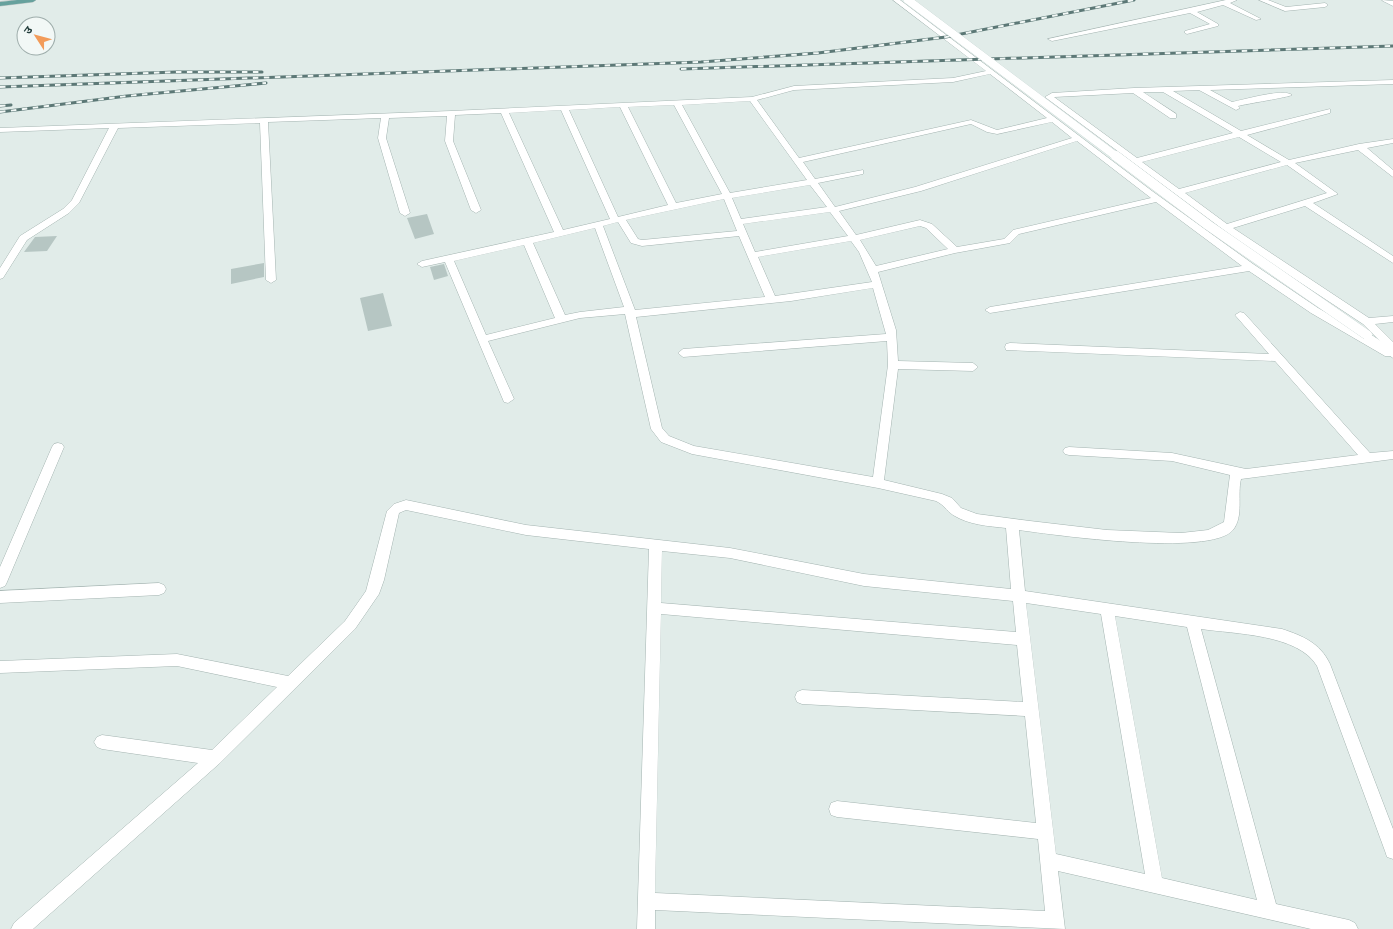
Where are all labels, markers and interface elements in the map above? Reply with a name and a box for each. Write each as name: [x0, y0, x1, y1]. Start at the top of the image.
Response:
north arrow: [16, 16, 56, 56]
text: उ: [21, 24, 36, 37]

